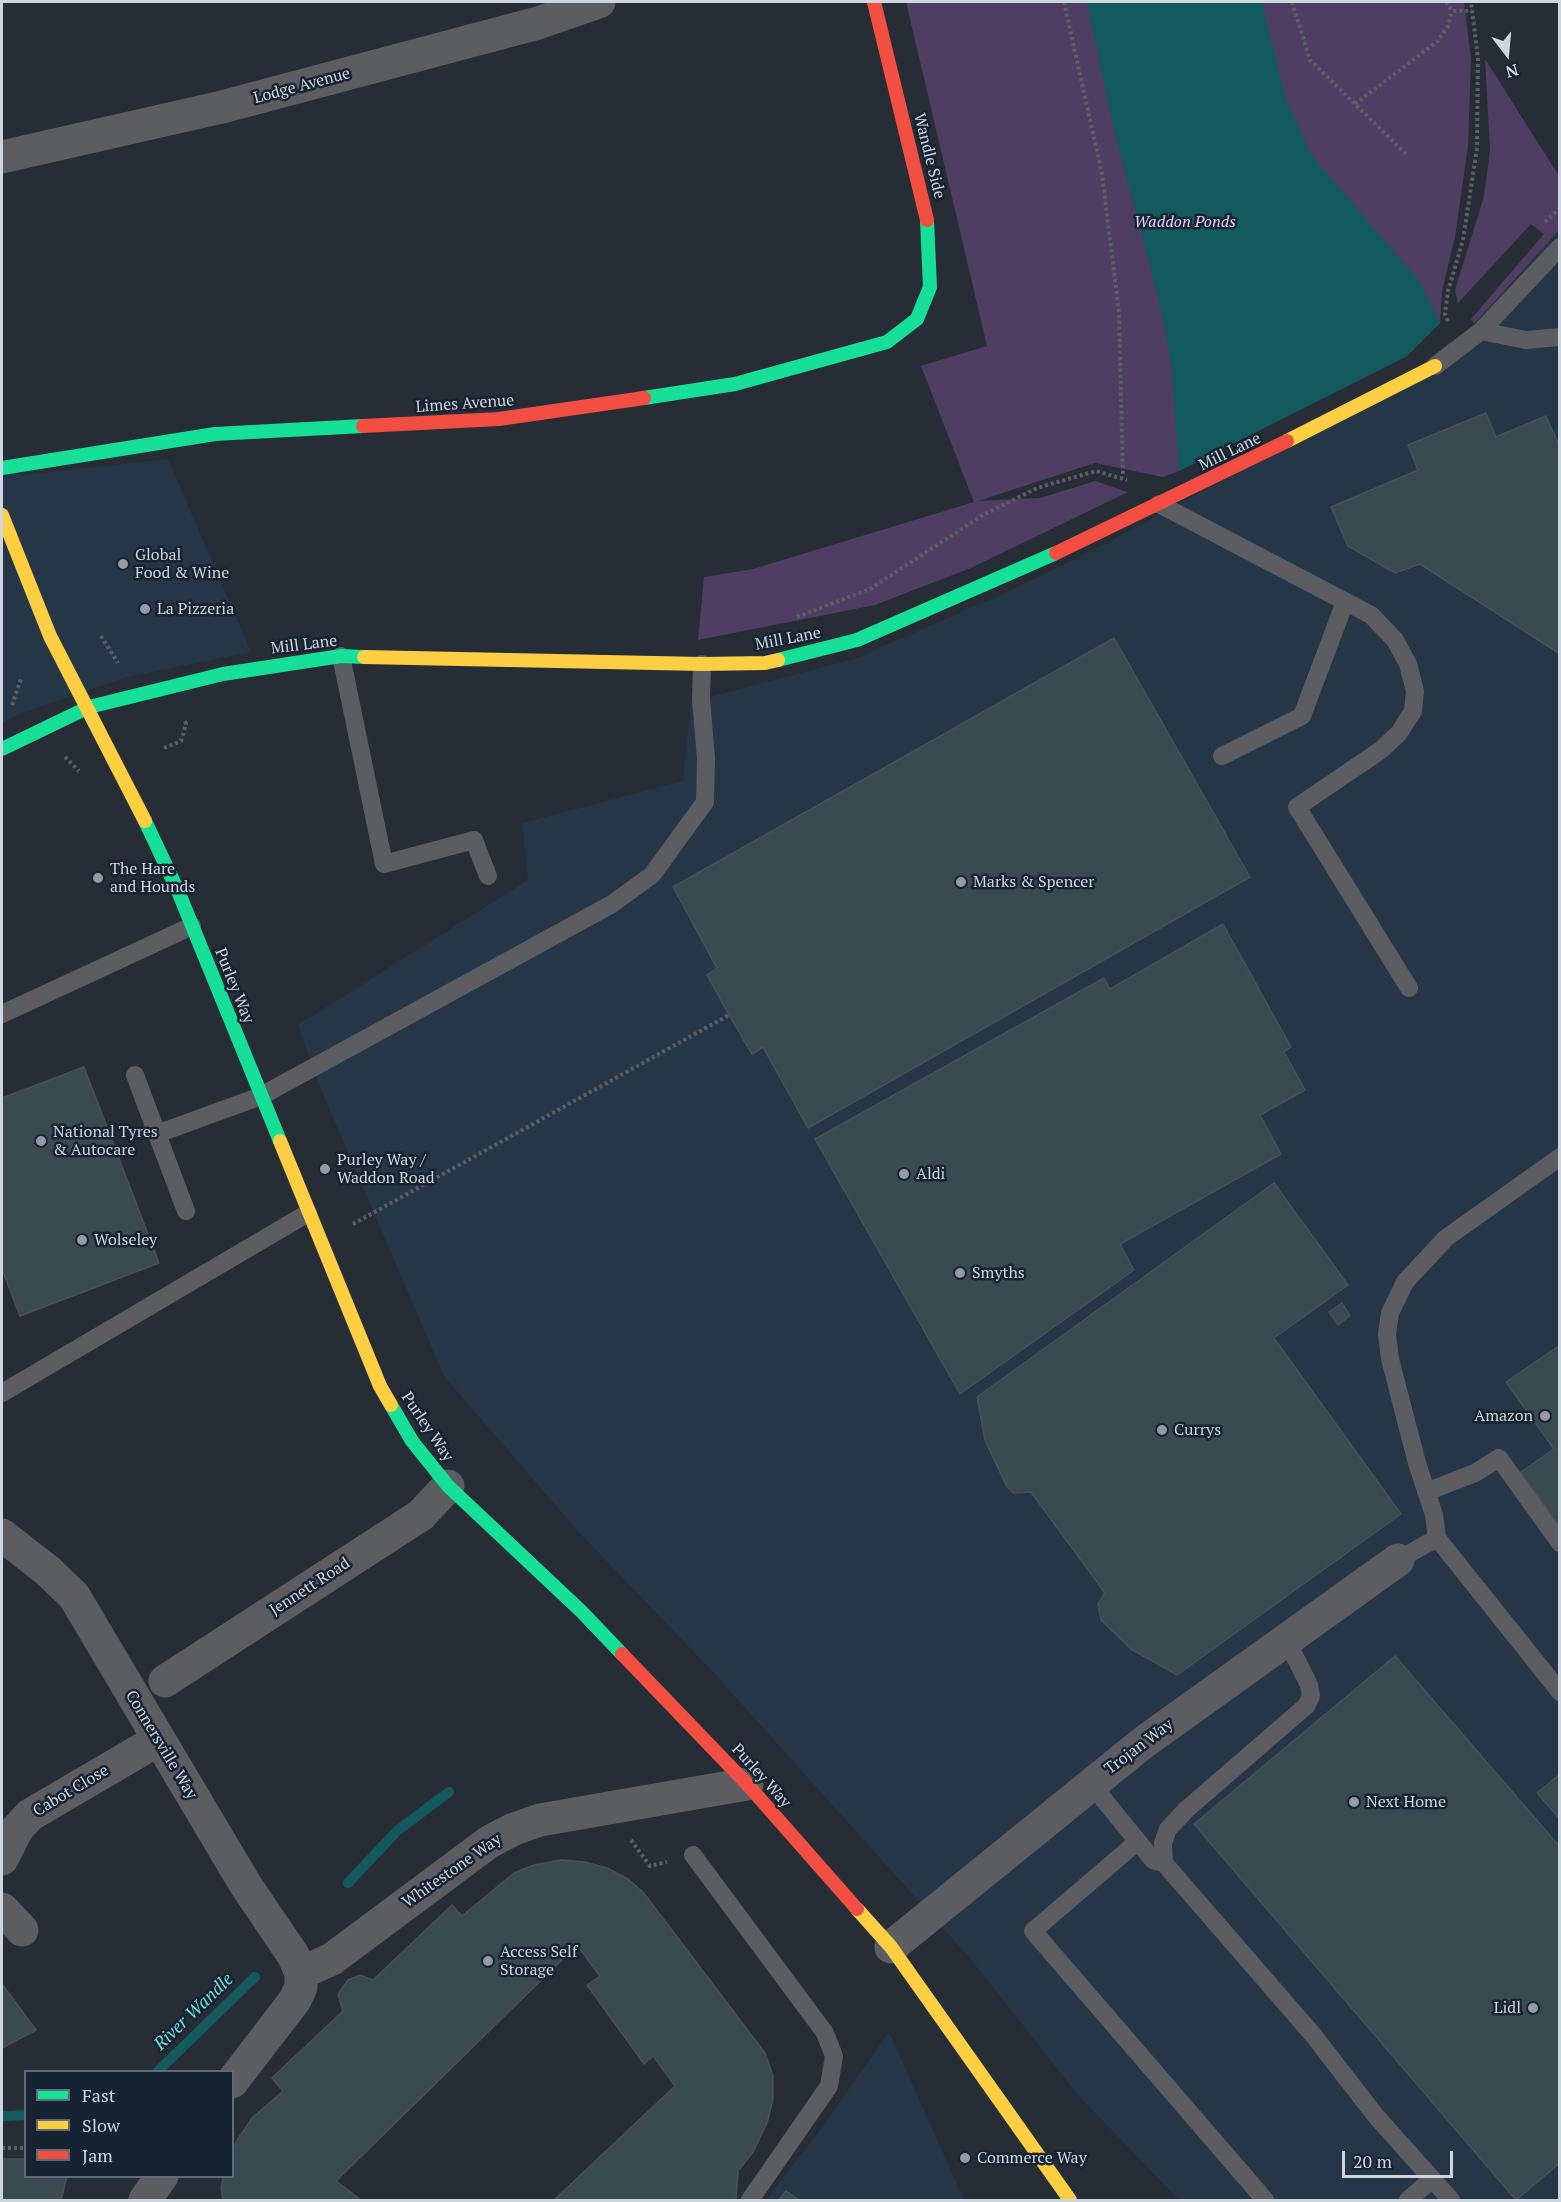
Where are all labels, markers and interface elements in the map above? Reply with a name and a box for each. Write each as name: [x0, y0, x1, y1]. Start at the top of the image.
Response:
north arrow: [1477, 24, 1537, 84]
text: N: [1503, 59, 1521, 84]
street label: Lodge Avenue: [252, 64, 352, 108]
street label: Wandle Side: [909, 111, 949, 201]
park label: Waddon Ponds: [1134, 212, 1236, 232]
street label: Limes Avenue: [415, 391, 515, 417]
street label: Mill Lane: [1196, 429, 1264, 475]
place label: Global Food & Wine: [135, 545, 229, 583]
marker: Global Food & Wine: [116, 557, 130, 571]
place label: La Pizzeria: [157, 599, 234, 619]
marker: La Pizzeria: [138, 602, 152, 616]
street label: Mill Lane: [753, 623, 823, 655]
street label: Mill Lane: [270, 631, 338, 659]
place label: The Hare and Hounds: [110, 859, 195, 897]
marker: The Hare and Hounds: [91, 871, 105, 885]
place label: Marks & Spencer: [973, 872, 1095, 892]
marker: Marks & Spencer: [954, 875, 968, 889]
street label: Purley Way: [210, 946, 258, 1026]
place label: National Tyres & Autocare: [53, 1122, 158, 1160]
marker: National Tyres & Autocare: [34, 1134, 48, 1148]
place label: Purley Way / Waddon Road: [337, 1150, 435, 1188]
marker: Purley Way / Waddon Road: [318, 1162, 332, 1176]
place label: Aldi: [916, 1164, 945, 1184]
marker: Aldi: [897, 1167, 911, 1181]
place label: Wolseley: [94, 1230, 157, 1250]
marker: Wolseley: [75, 1233, 89, 1247]
place label: Smyths: [972, 1263, 1025, 1283]
marker: Smyths: [953, 1266, 967, 1280]
street label: Purley Way: [397, 1389, 457, 1465]
place label: Amazon: [1474, 1406, 1533, 1426]
marker: Amazon: [1538, 1409, 1552, 1423]
place label: Currys: [1174, 1420, 1221, 1440]
marker: Currys: [1155, 1423, 1169, 1437]
street label: Jennett Road: [266, 1554, 354, 1620]
street label: Connersville Way: [121, 1687, 201, 1803]
street label: Trojan Way: [1101, 1715, 1177, 1779]
street label: Purley Way: [727, 1740, 795, 1812]
street label: Cabot Close: [30, 1761, 112, 1821]
place label: Next Home: [1366, 1792, 1446, 1812]
marker: Next Home: [1347, 1795, 1361, 1809]
street label: Whitestone Way: [399, 1830, 505, 1912]
place label: Access Self Storage: [500, 1942, 577, 1980]
marker: Access Self Storage: [481, 1954, 495, 1968]
water label: River Wandle: [150, 1969, 238, 2055]
place label: Lidl: [1494, 1998, 1521, 2018]
marker: Lidl: [1526, 2001, 1540, 2015]
legend: [24, 2070, 234, 2178]
text: Fast: [82, 2083, 115, 2107]
text: Slow: [82, 2113, 120, 2137]
scale bar: [1345, 2139, 1456, 2177]
text: Jam: [82, 2143, 113, 2167]
place label: Commerce Way: [977, 2148, 1087, 2168]
text: 20 m: [1353, 2149, 1392, 2173]
marker: Commerce Way: [958, 2151, 972, 2165]

